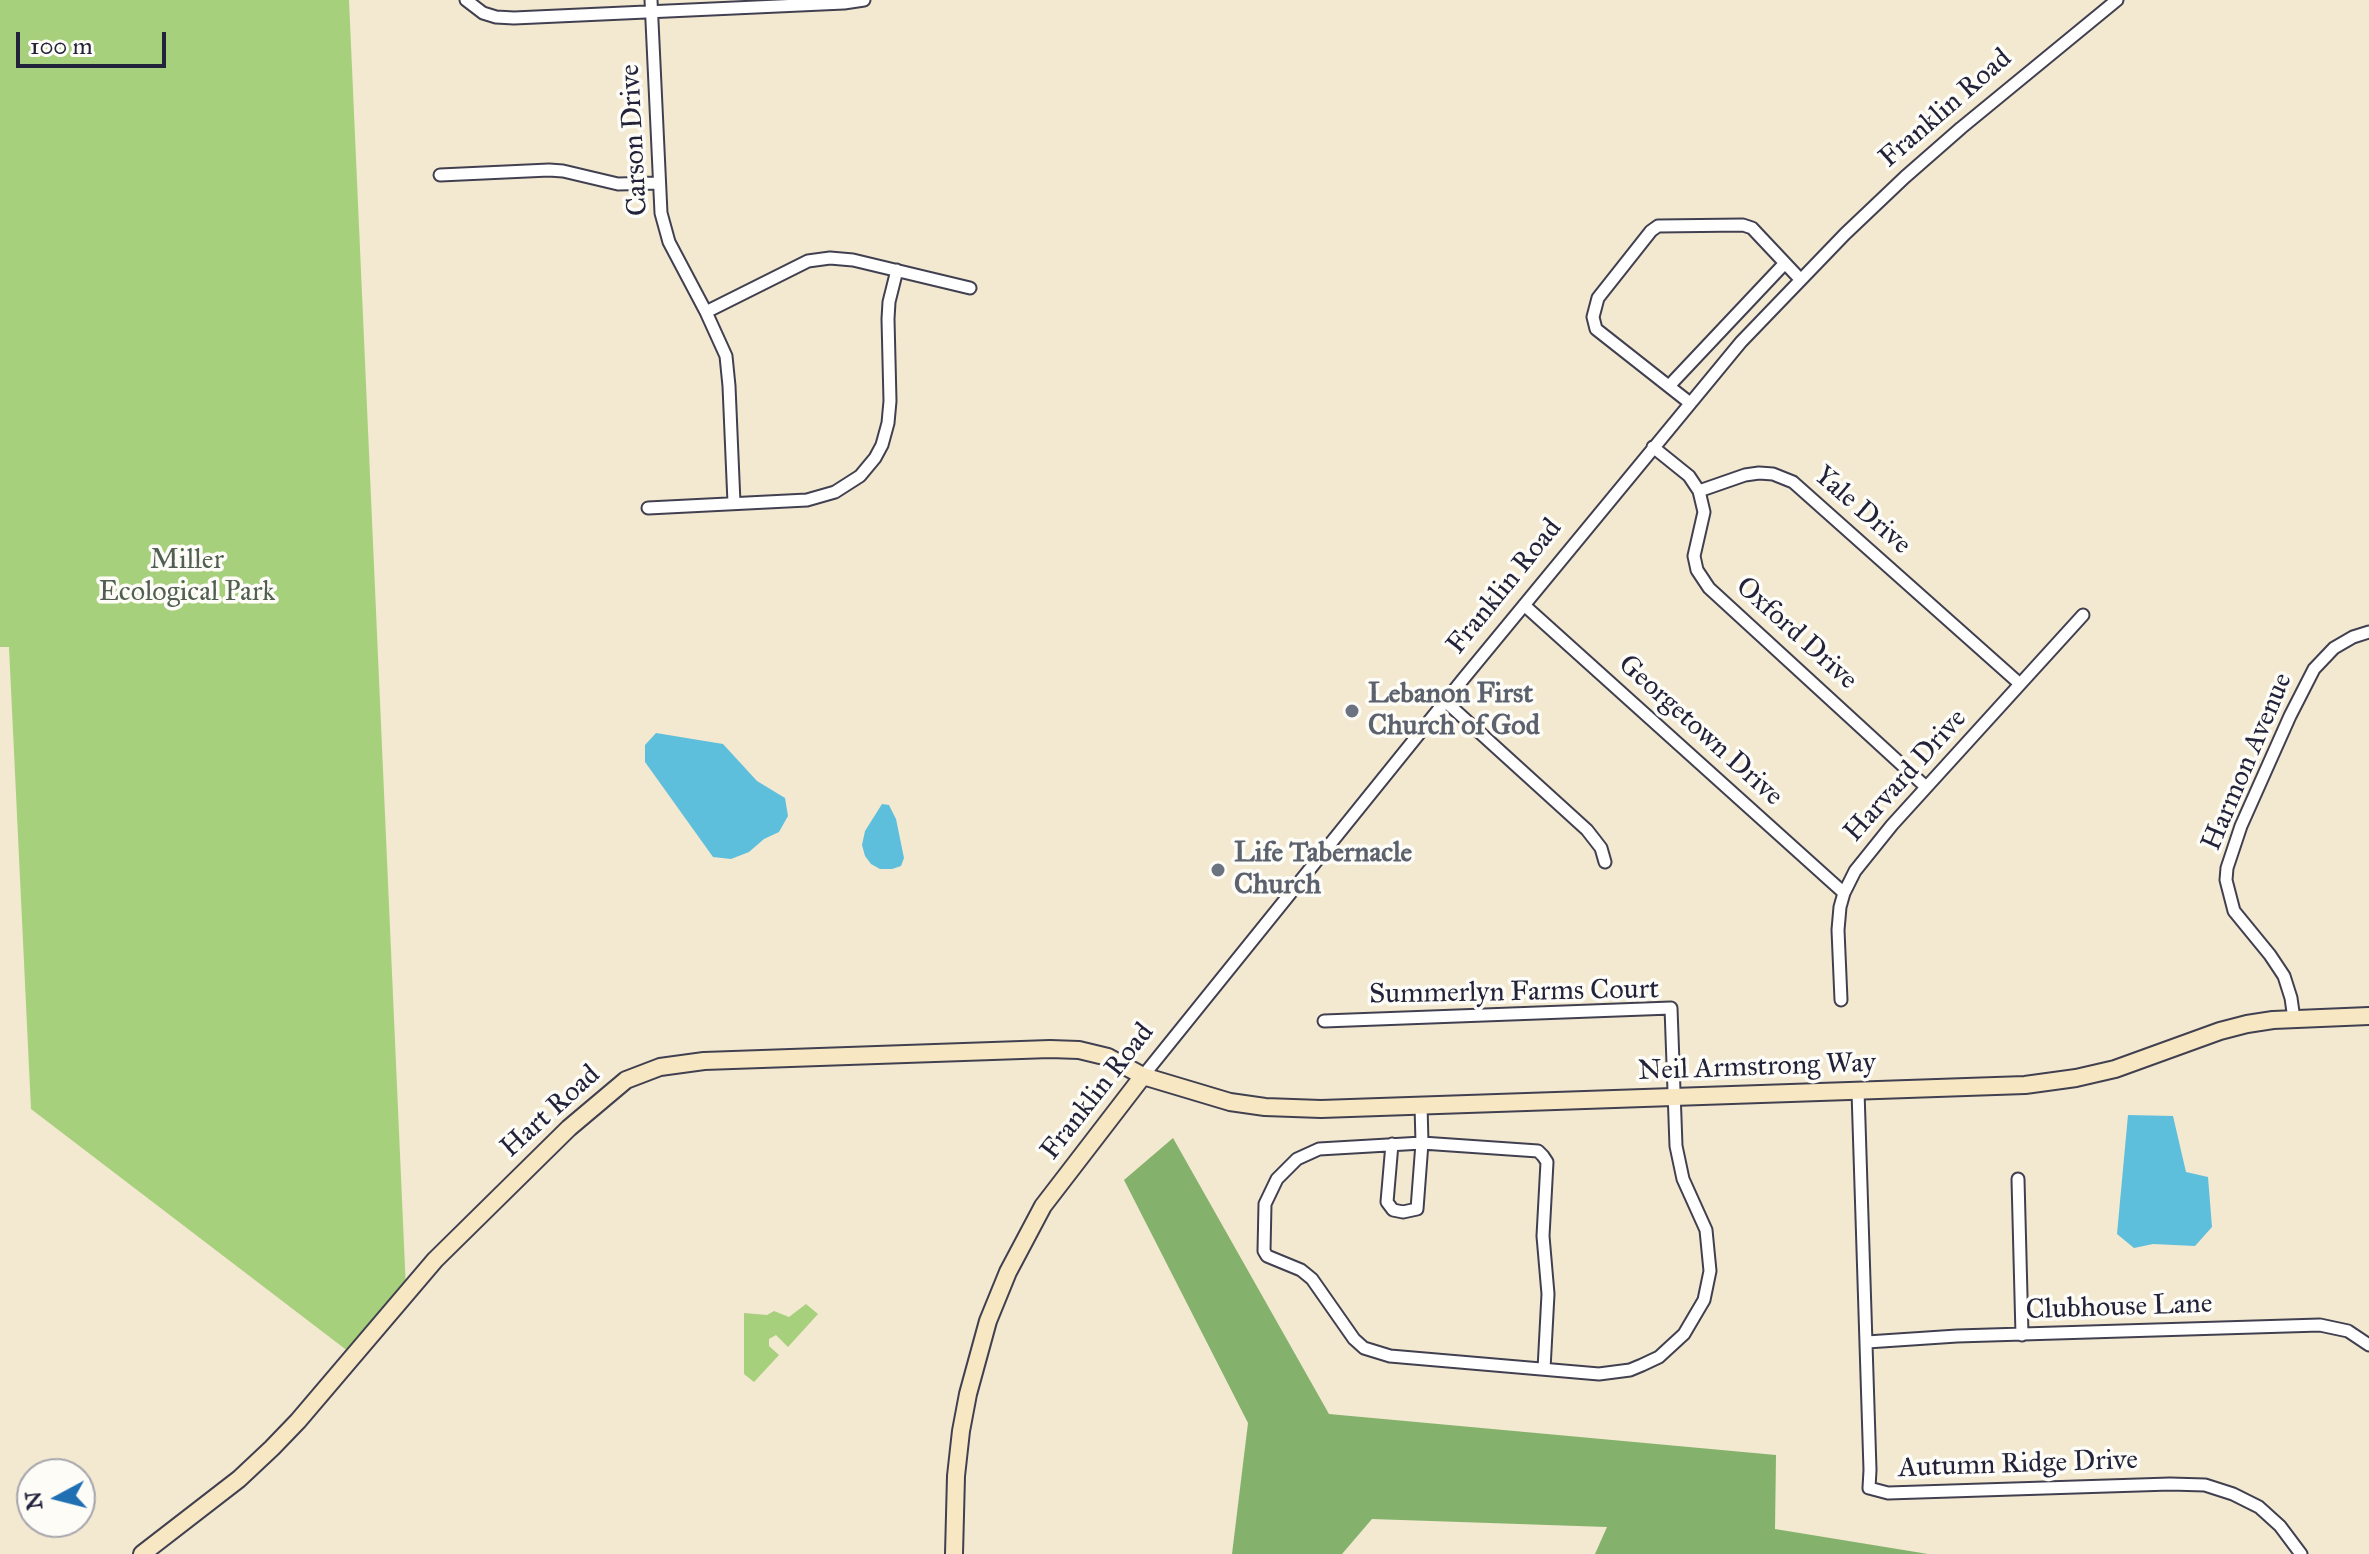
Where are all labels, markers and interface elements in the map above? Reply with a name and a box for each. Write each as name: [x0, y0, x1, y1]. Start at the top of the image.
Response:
scale bar: [20, 16, 170, 66]
text: 100 m: [30, 31, 93, 61]
street label: Franklin Road: [1873, 42, 2019, 176]
street label: Carson Drive: [614, 63, 656, 217]
street label: Yale Drive: [1807, 460, 1917, 562]
street label: Franklin Road: [1440, 513, 1570, 661]
park label: Miller Ecological Park: [99, 544, 275, 610]
street label: Oxford Drive: [1728, 571, 1864, 697]
street label: Georgetown Drive: [1611, 648, 1789, 814]
street label: Harmon Avenue: [2196, 668, 2300, 856]
place label: Lebanon First Church of God: [1368, 678, 1540, 744]
marker: Lebanon First Church of God: [1343, 702, 1361, 720]
street label: Harvard Drive: [1838, 703, 1974, 849]
place label: Life Tabernacle Church: [1234, 837, 1412, 903]
marker: Life Tabernacle Church: [1209, 861, 1227, 879]
street label: Summerlyn Farms Court: [1369, 974, 1659, 1012]
street label: Franklin Road: [1034, 1017, 1162, 1167]
street label: Neil Armstrong Way: [1637, 1047, 1877, 1089]
street label: Hart Road: [494, 1059, 608, 1165]
street label: Clubhouse Lane: [2025, 1288, 2213, 1328]
street label: Autumn Ridge Drive: [1898, 1444, 2138, 1486]
north arrow: [16, 1458, 96, 1538]
text: N: [19, 1490, 48, 1512]

